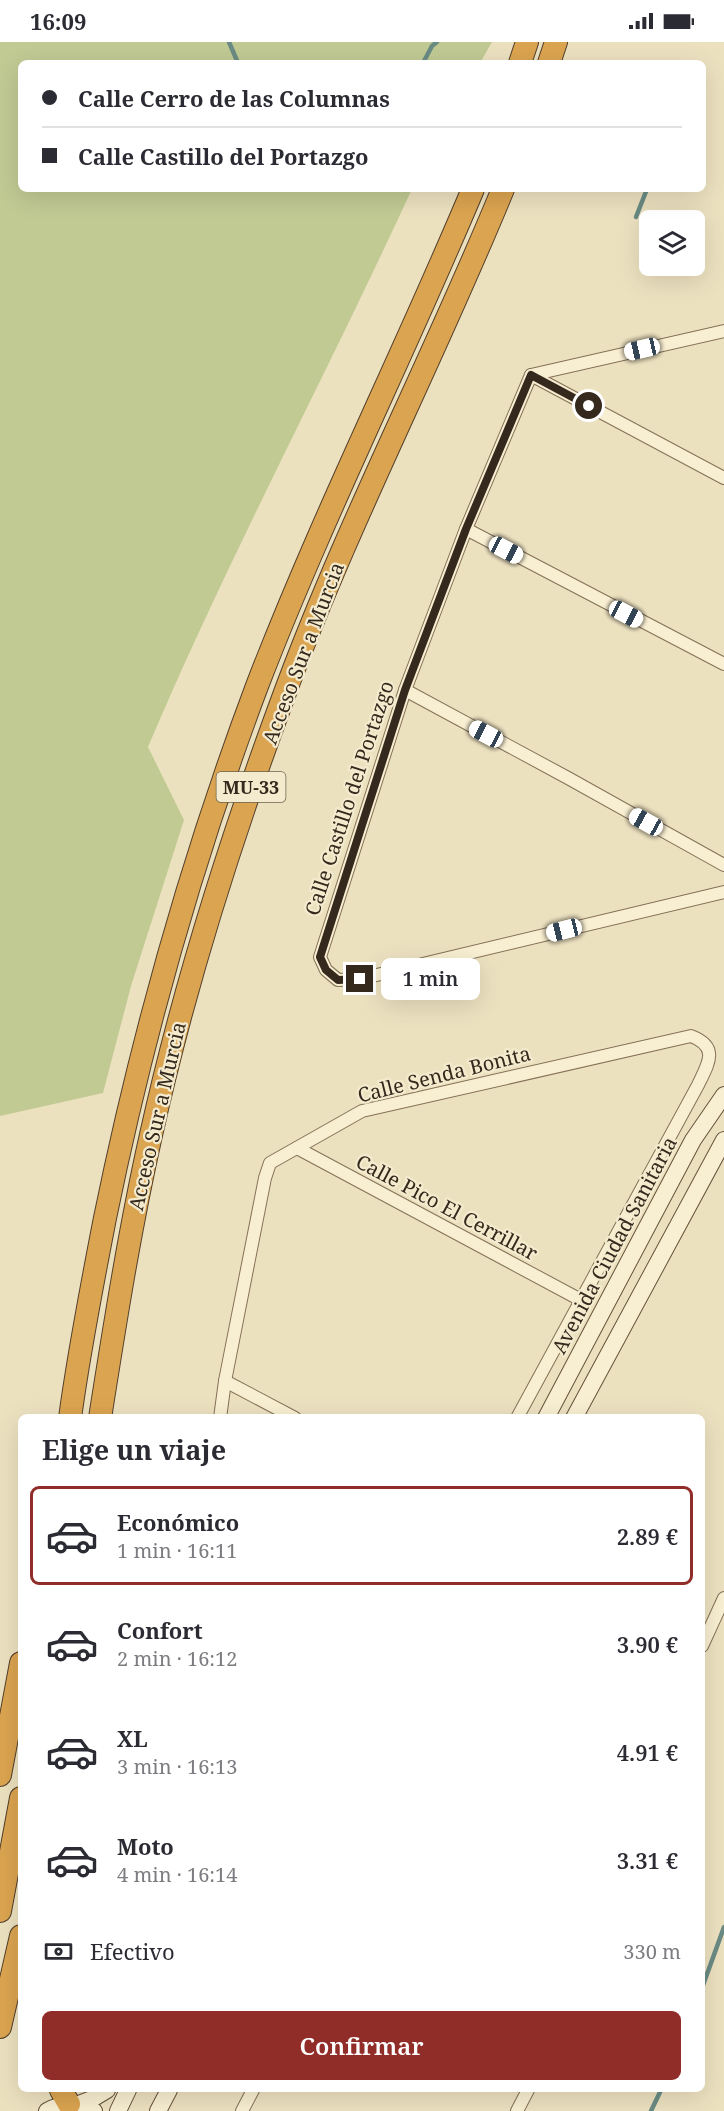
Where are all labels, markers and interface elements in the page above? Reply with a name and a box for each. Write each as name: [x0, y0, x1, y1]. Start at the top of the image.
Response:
text: 16:09: [30, 6, 86, 36]
text: Calle Cerro de las Columnas: [78, 83, 390, 113]
text: Calle Castillo del Portazgo: [78, 141, 369, 171]
map controls: [639, 210, 705, 276]
button: layers: [639, 210, 705, 276]
car: [622, 336, 662, 362]
route start: [575, 392, 602, 419]
car: [486, 534, 526, 566]
street label: Acceso Sur a Murcia: [256, 558, 350, 748]
car: [606, 598, 646, 630]
street label: Calle Castillo del Portazgo: [298, 677, 400, 919]
car: [466, 718, 506, 750]
road number: MU-33: [216, 772, 286, 802]
car: [626, 805, 666, 839]
car: [544, 917, 584, 943]
callout: 1 min: [381, 958, 480, 1000]
route end: [346, 965, 373, 992]
text: 1 min: [403, 965, 458, 992]
street label: Acceso Sur a Murcia: [122, 1019, 192, 1213]
street label: Calle Senda Bonita: [355, 1039, 533, 1109]
street label: Avenida Ciudad Sanitaria: [545, 1132, 683, 1358]
street label: Calle Pico El Cerrillar: [351, 1148, 543, 1267]
text: Elige un viaje: [42, 1431, 226, 1468]
text: Económico: [117, 1507, 239, 1537]
icon: car: [45, 1509, 99, 1563]
text: 2.89 €: [617, 1521, 678, 1551]
text: 1 min · 16:11: [117, 1537, 237, 1564]
text: Confort: [117, 1615, 203, 1645]
icon: car: [45, 1617, 99, 1671]
text: 3.90 €: [617, 1629, 678, 1659]
text: 2 min · 16:12: [117, 1645, 237, 1672]
text: XL: [117, 1723, 148, 1753]
icon: car: [45, 1725, 99, 1779]
text: 4.91 €: [617, 1737, 678, 1767]
text: 3 min · 16:13: [117, 1753, 237, 1780]
text: Moto: [117, 1831, 174, 1861]
icon: car: [45, 1833, 99, 1887]
text: 3.31 €: [617, 1845, 678, 1875]
text: 4 min · 16:14: [117, 1861, 237, 1888]
icon: cash: [42, 1935, 75, 1968]
text: Efectivo: [90, 1936, 175, 1966]
text: 330 m: [623, 1938, 681, 1965]
button: Confirmar: [42, 2011, 681, 2080]

